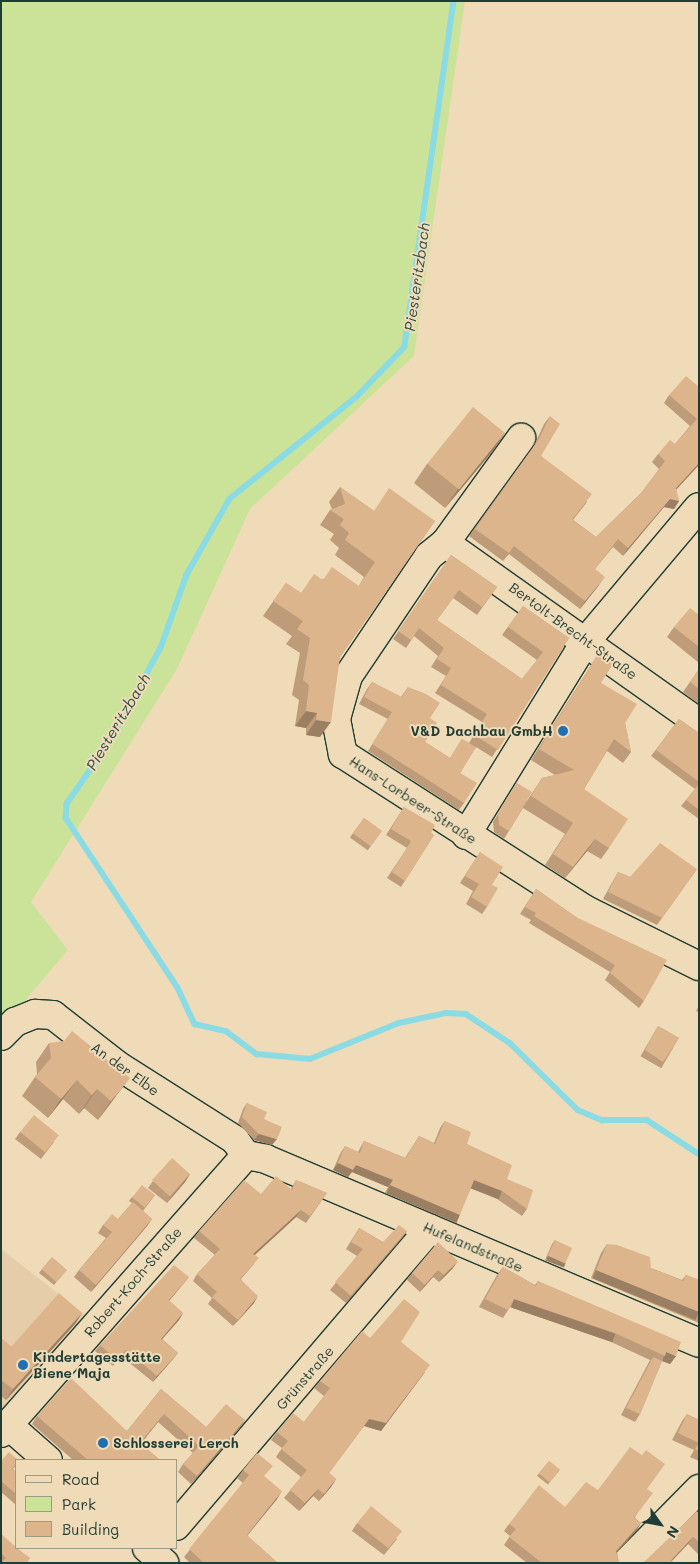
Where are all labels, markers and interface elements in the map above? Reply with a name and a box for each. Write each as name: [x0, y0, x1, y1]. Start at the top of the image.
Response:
water label: Piesteritzbach: [400, 222, 434, 332]
street label: Bertolt-Brecht-Straße: [506, 579, 640, 683]
water label: Piesteritzbach: [82, 670, 154, 774]
place label: V&D Dachbau GmbH: [410, 723, 553, 739]
marker: V&D Dachbau GmbH: [557, 725, 569, 737]
street label: Hans-Lorbeer-Straße: [346, 753, 480, 847]
street label: An der Elbe: [88, 1039, 162, 1099]
street label: Hufelandstraße: [421, 1218, 525, 1276]
street label: Robert-Koch-Straße: [81, 1224, 185, 1340]
street label: Grünstraße: [273, 1343, 337, 1413]
place label: Kindertagesstätte Biene Maja: [33, 1349, 161, 1381]
marker: Kindertagesstätte Biene Maja: [17, 1359, 29, 1371]
place label: Schlosserei Lerch: [113, 1435, 239, 1451]
marker: Schlosserei Lerch: [97, 1437, 109, 1449]
legend: [15, 1459, 178, 1549]
text: Road: [62, 1469, 99, 1489]
text: Park: [62, 1494, 96, 1514]
north arrow: [635, 1499, 685, 1549]
text: Building: [62, 1519, 119, 1539]
text: N: [662, 1523, 684, 1542]

